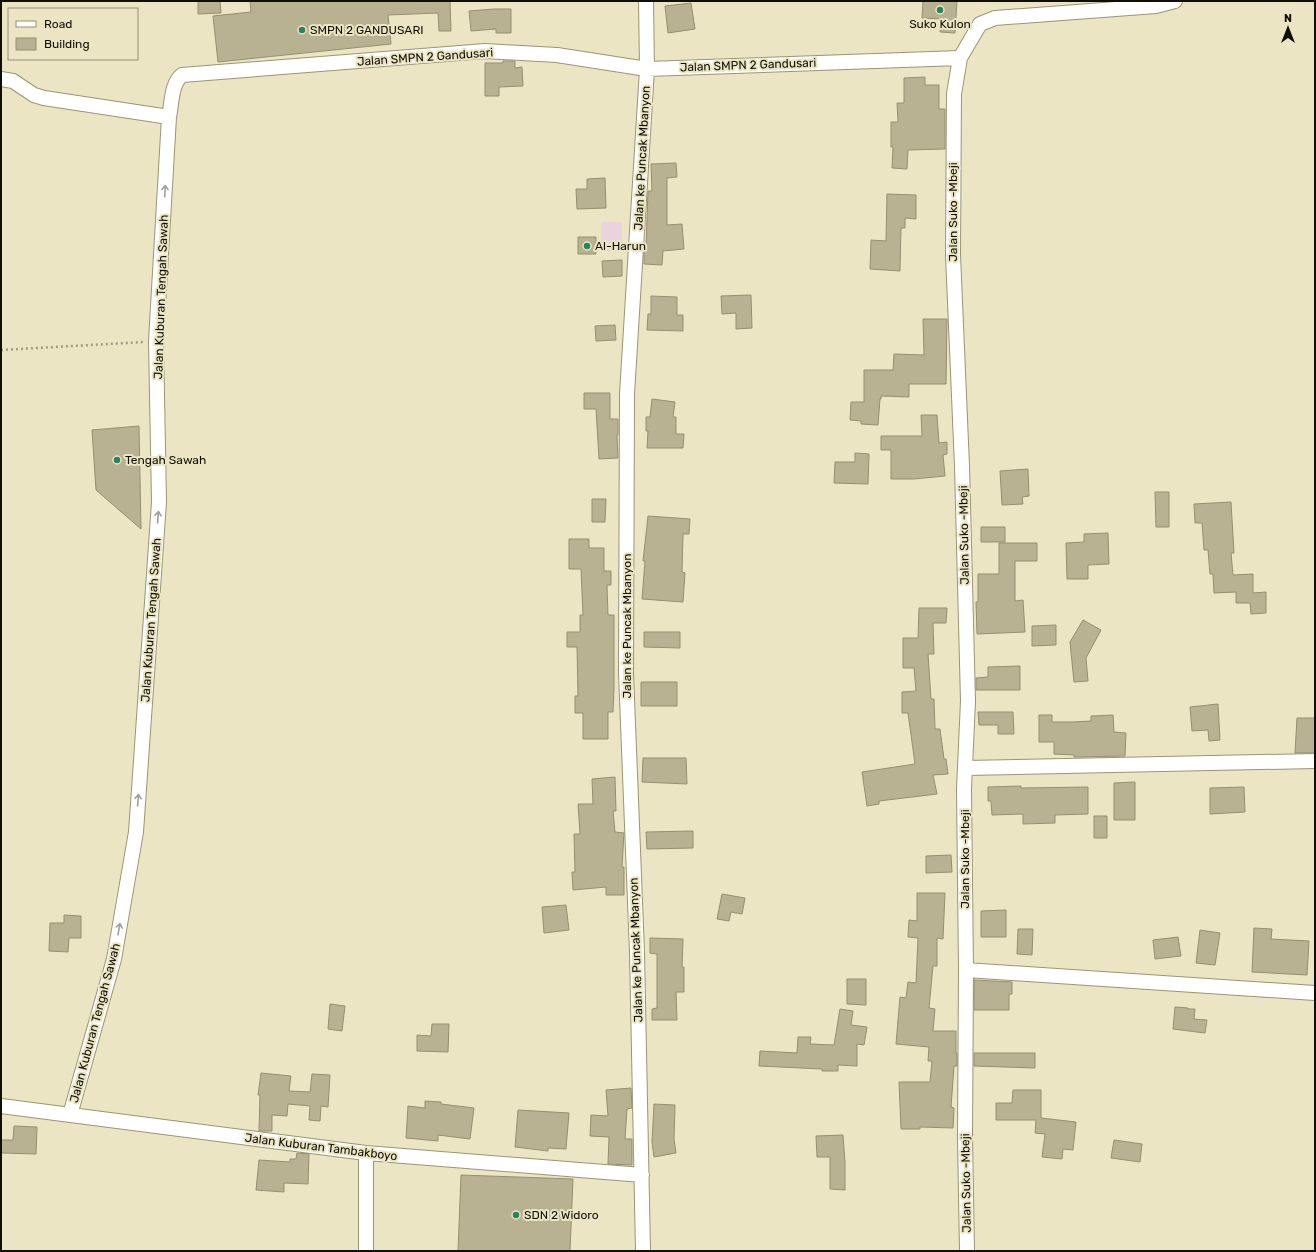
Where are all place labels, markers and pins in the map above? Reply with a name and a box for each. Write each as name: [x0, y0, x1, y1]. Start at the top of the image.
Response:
marker: Suko Kulon: [935, 5, 945, 15]
place label: Suko Kulon: [909, 17, 971, 31]
place label: SMPN 2 GANDUSARI: [310, 23, 424, 37]
marker: SMPN 2 GANDUSARI: [297, 25, 307, 35]
place label: Al-Harun: [595, 239, 646, 253]
marker: Al-Harun: [582, 241, 592, 251]
place label: Tengah Sawah: [125, 453, 206, 467]
marker: Tengah Sawah: [112, 455, 122, 465]
place label: SDN 2 Widoro: [524, 1208, 599, 1222]
marker: SDN 2 Widoro: [511, 1210, 521, 1220]

